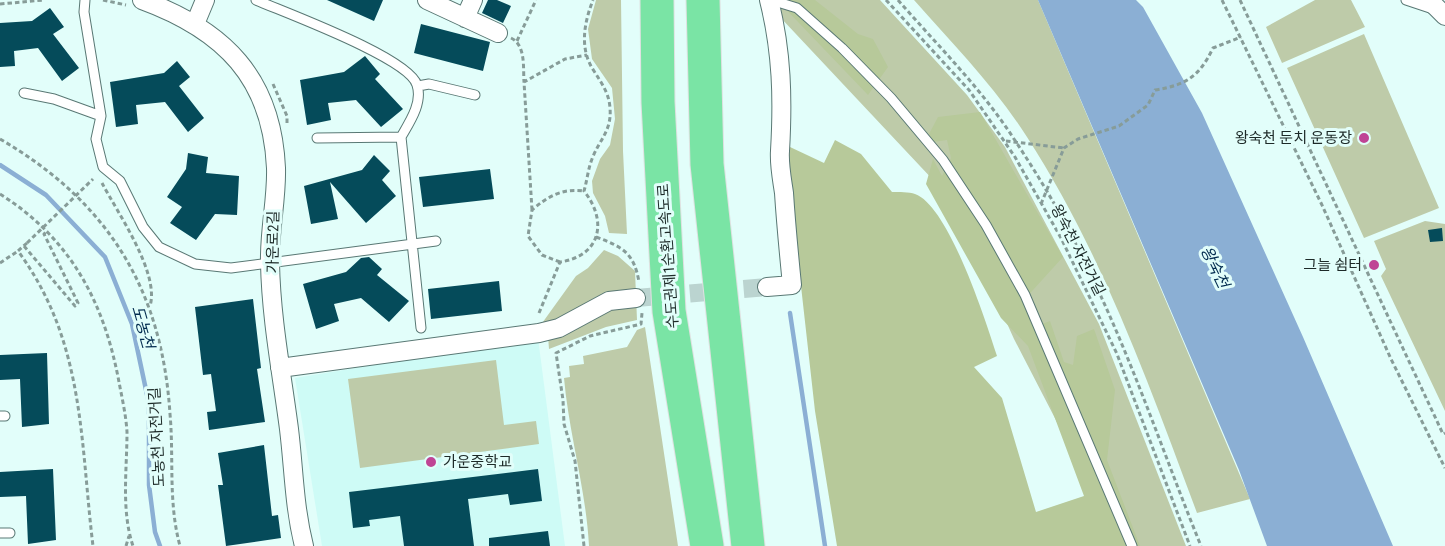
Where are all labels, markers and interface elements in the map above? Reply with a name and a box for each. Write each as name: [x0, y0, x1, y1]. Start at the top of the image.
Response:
place label: 왕숙천 둔치 운동장: [1235, 129, 1352, 147]
marker: 왕숙천 둔치 운동장: [1357, 131, 1371, 145]
street label: 수도권제1순환고속도로: [654, 183, 682, 329]
street label: 왕숙천 자전거길: [1047, 201, 1109, 299]
street label: 가운로2길: [263, 211, 283, 273]
water label: 왕숙천: [1197, 243, 1234, 293]
place label: 그늘 쉼터: [1303, 256, 1362, 274]
marker: 그늘 쉼터: [1367, 258, 1381, 272]
water label: 도농천: [128, 303, 159, 353]
street label: 도농천 자전거길: [145, 387, 169, 487]
place label: 가운중학교: [443, 453, 512, 471]
marker: 가운중학교: [424, 455, 438, 469]

